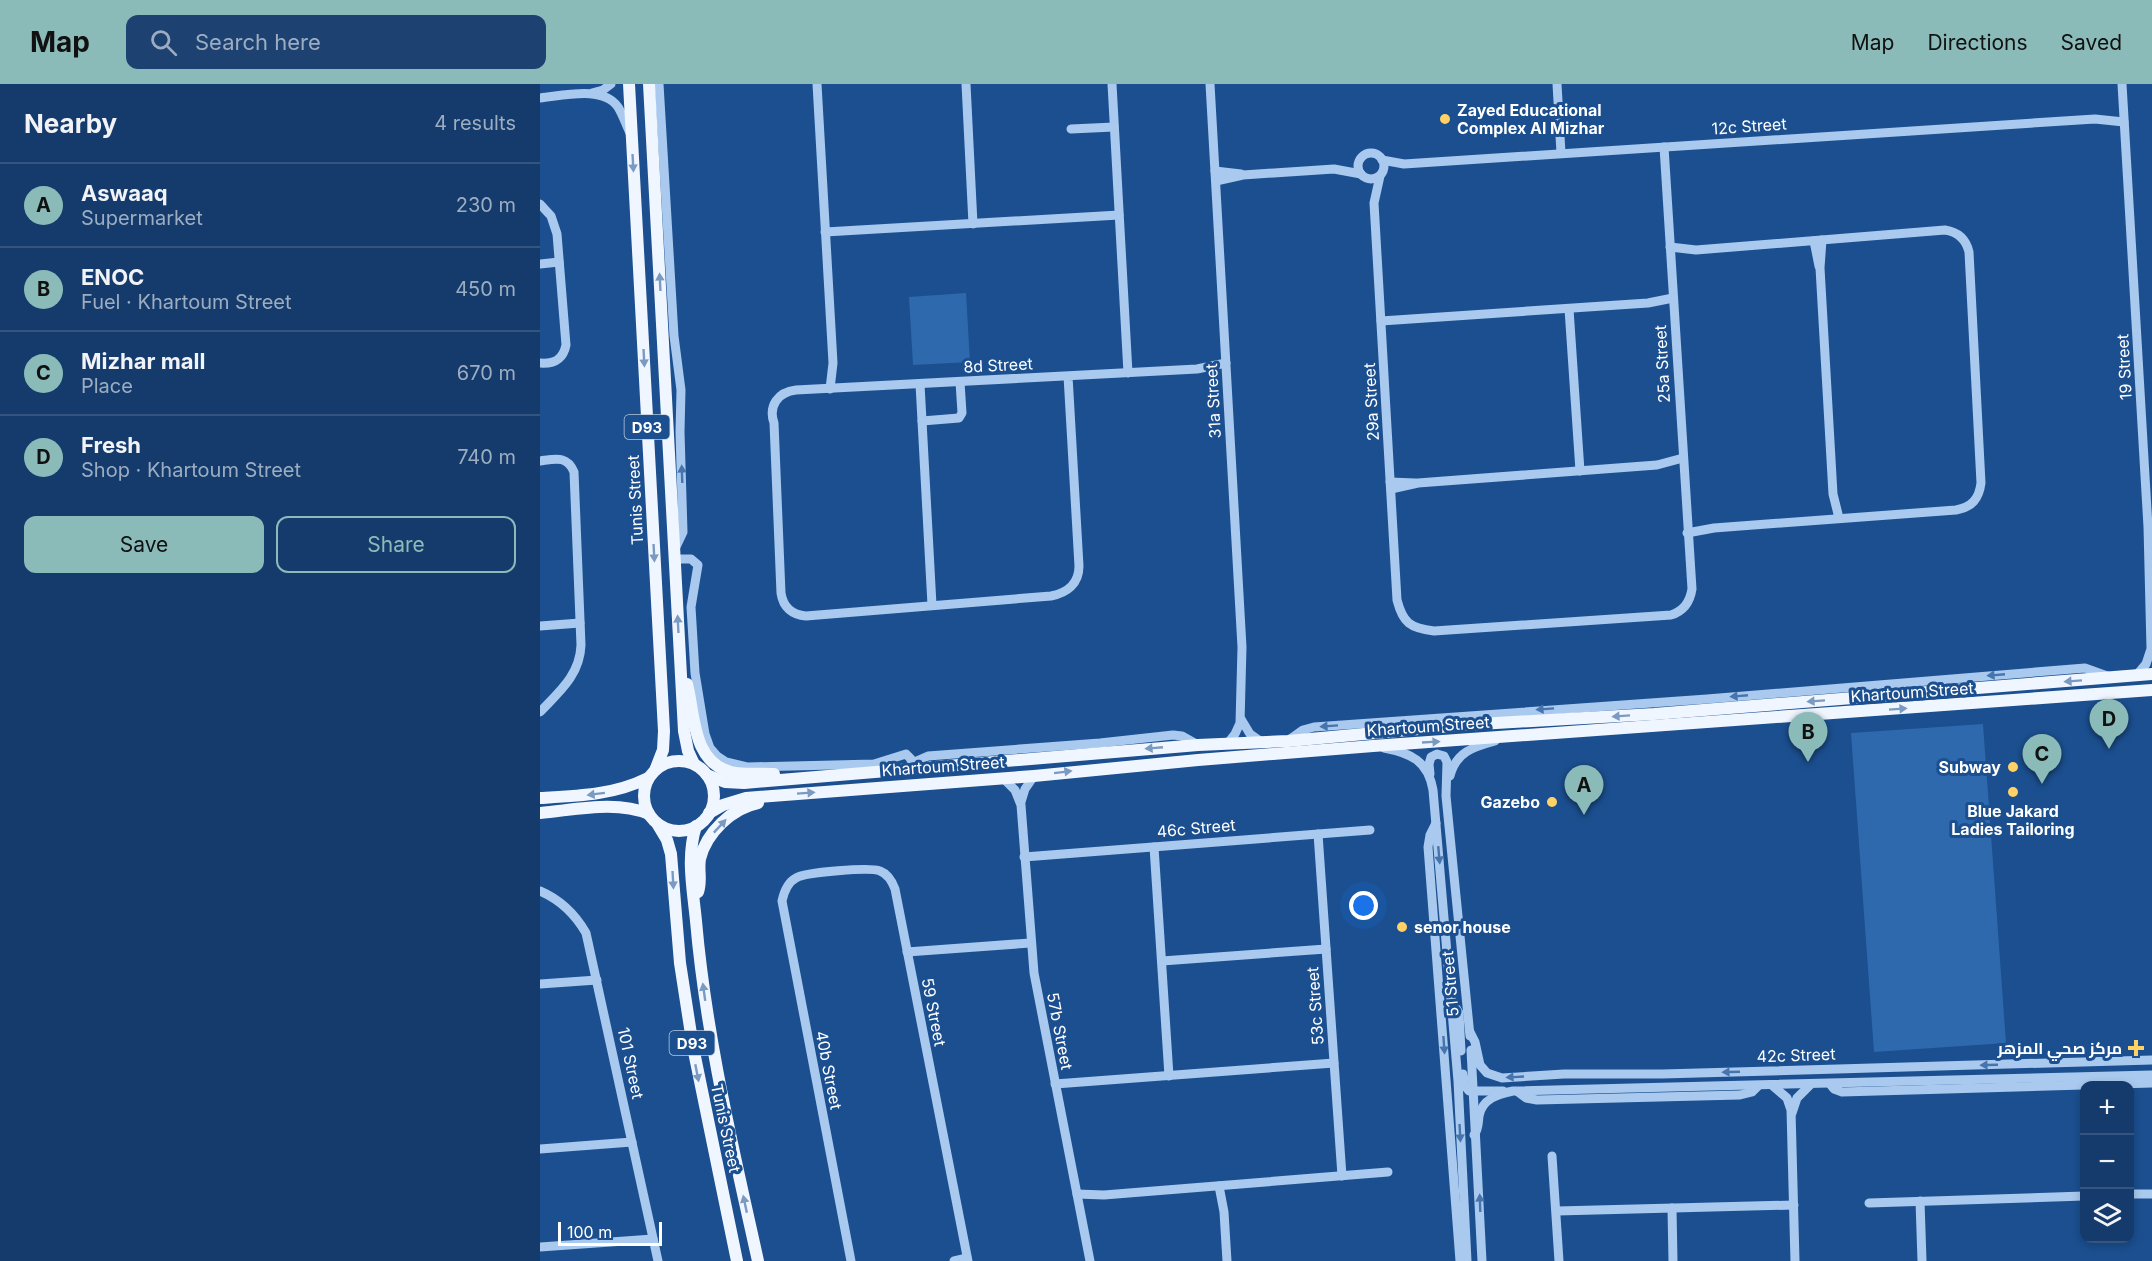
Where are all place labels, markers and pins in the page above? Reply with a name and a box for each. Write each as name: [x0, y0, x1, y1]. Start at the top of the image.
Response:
place label: Zayed Educational Complex Al Mizhar: [1457, 100, 1605, 138]
marker: Zayed Educational Complex Al Mizhar: [1438, 112, 1452, 126]
pin: D: [2090, 700, 2128, 749]
pin: B: [1788, 712, 1828, 762]
pin: C: [2022, 734, 2062, 784]
place label: Subway: [1938, 757, 2001, 777]
marker: Subway: [2006, 760, 2020, 774]
pin: A: [1564, 766, 1604, 815]
marker: Blue Jakard Ladies Tailoring: [2006, 785, 2020, 799]
place label: Gazebo: [1480, 792, 1540, 812]
marker: Gazebo: [1545, 795, 1559, 809]
place label: Blue Jakard Ladies Tailoring: [1951, 801, 2075, 839]
place label: senor house: [1414, 917, 1511, 937]
marker: senor house: [1395, 920, 1409, 934]
place label: مركز صحي المزهر: [1997, 1038, 2122, 1061]
marker: مركز صحي المزهر: [2127, 1039, 2145, 1057]

